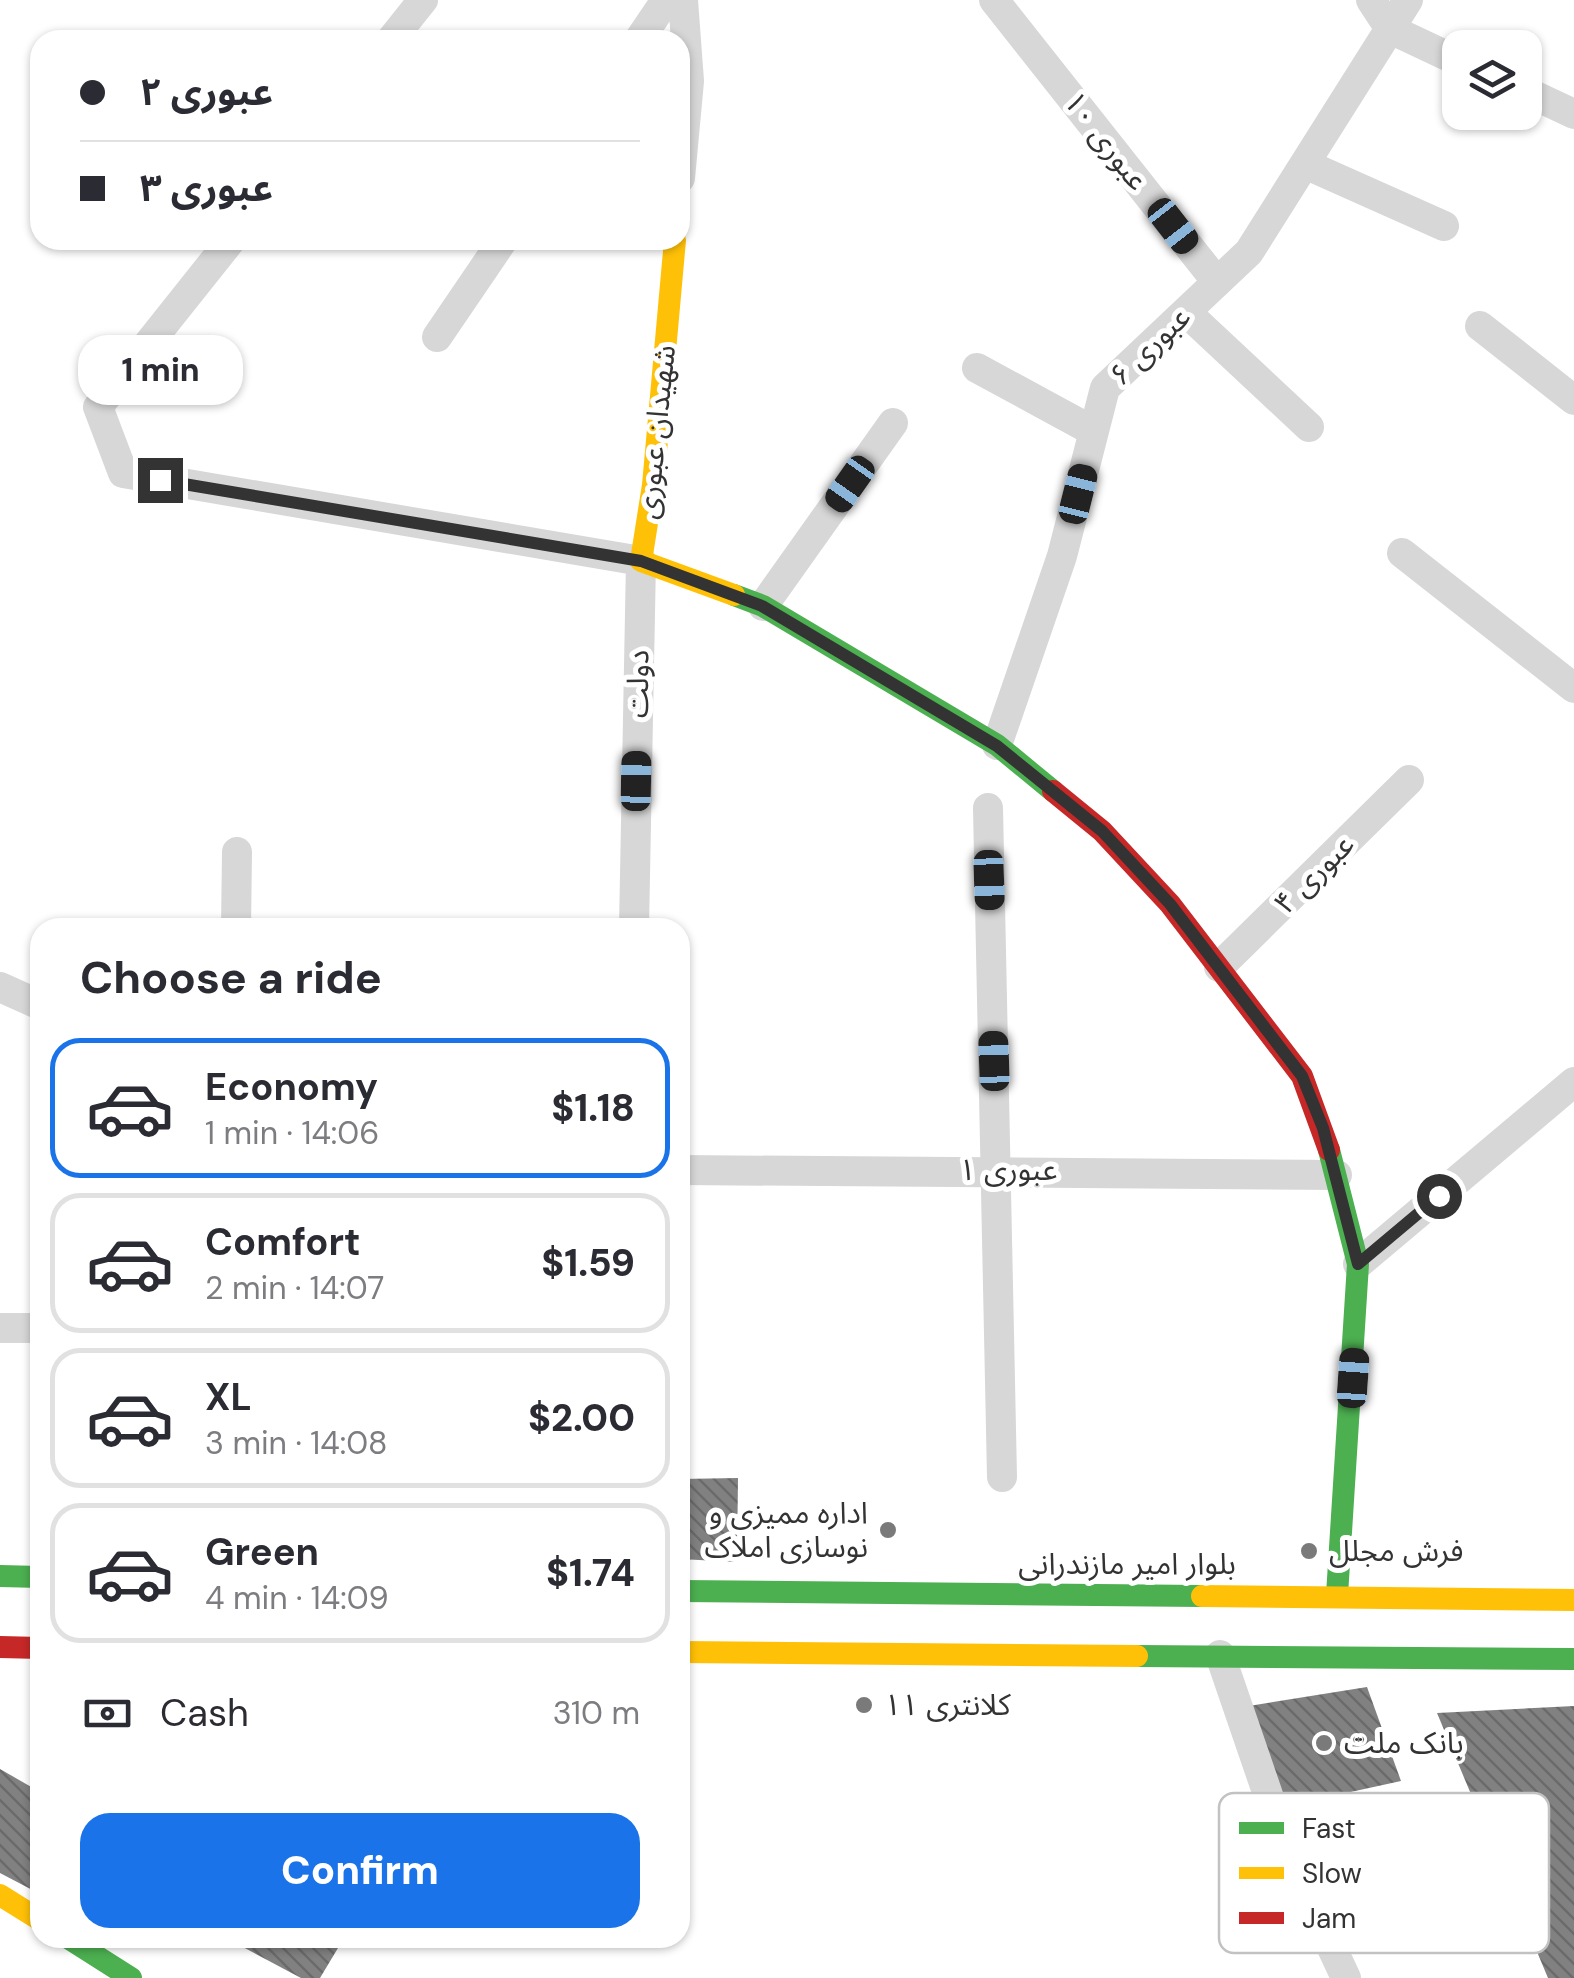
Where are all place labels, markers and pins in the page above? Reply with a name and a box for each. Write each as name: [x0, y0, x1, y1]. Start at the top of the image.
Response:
place label: اداره ممیزی و نوسازی املاک: [705, 1493, 868, 1566]
marker: اداره ممیزی و نوسازی املاک: [877, 1519, 899, 1541]
place label: فرش مجلل: [1329, 1531, 1463, 1570]
marker: فرش مجلل: [1298, 1540, 1320, 1562]
place label: کلانتری ۱۱: [884, 1685, 1011, 1724]
marker: کلانتری ۱۱: [853, 1694, 875, 1716]
place label: بانک ملت: [1344, 1723, 1464, 1762]
marker: بانک ملت: [1313, 1732, 1335, 1754]

